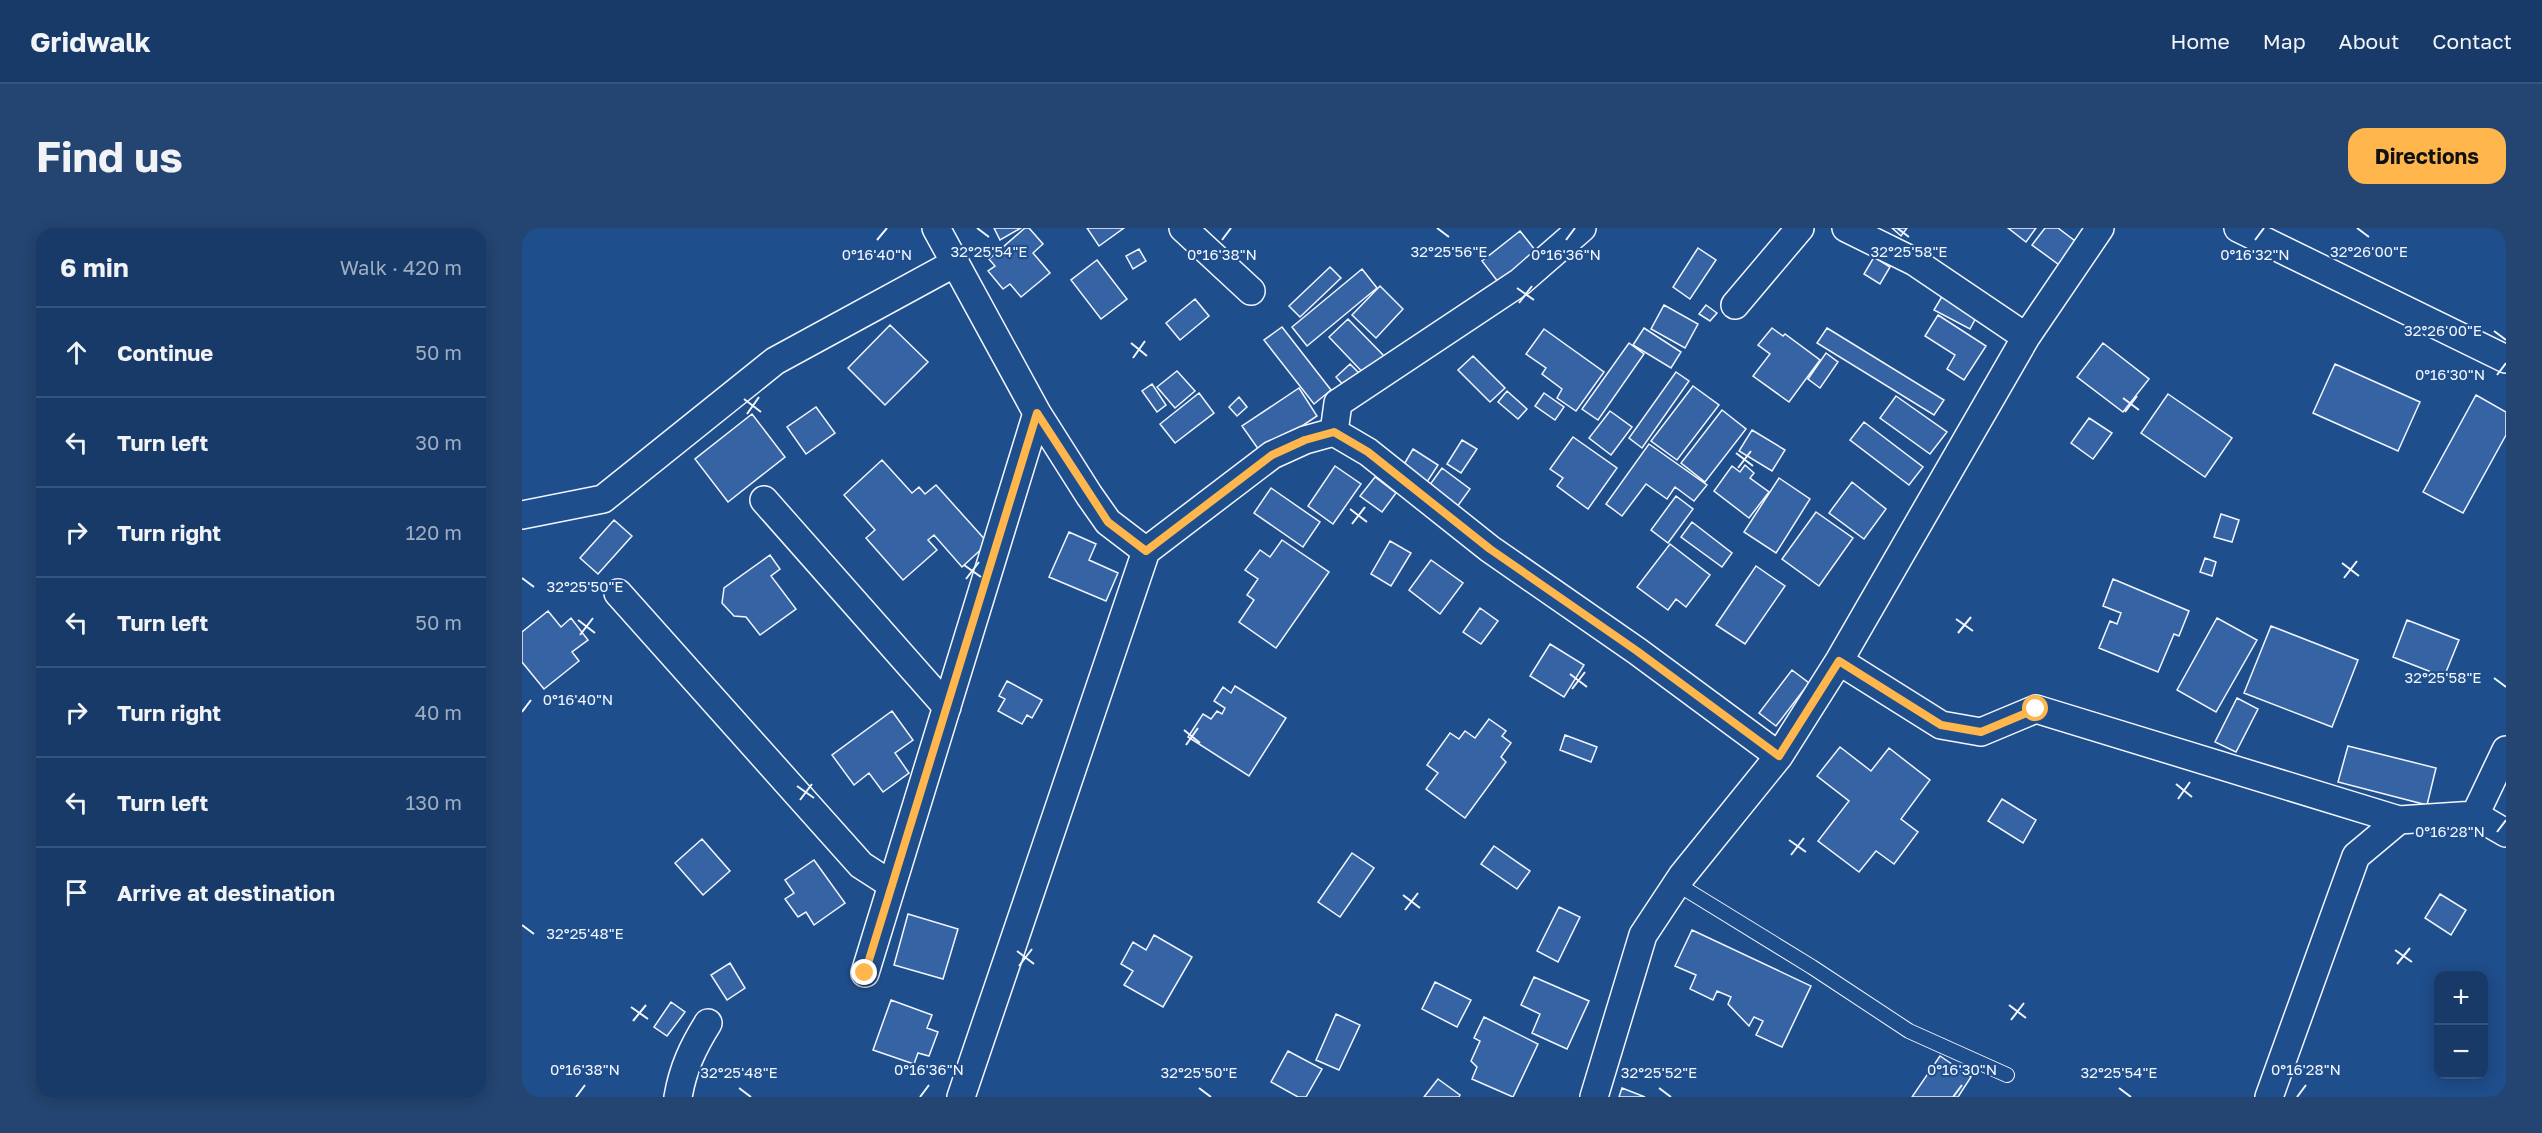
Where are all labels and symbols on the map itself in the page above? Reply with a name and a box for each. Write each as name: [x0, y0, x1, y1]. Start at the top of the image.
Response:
text: 32°25'54"E: [951, 242, 1027, 260]
text: 32°25'56"E: [1411, 242, 1487, 260]
text: 32°25'58"E: [1871, 242, 1947, 260]
text: 32°26'00"E: [2330, 242, 2408, 260]
text: 0°16'40"N: [842, 245, 912, 263]
text: 0°16'38"N: [1187, 245, 1257, 263]
text: 0°16'36"N: [1531, 245, 1601, 263]
text: 0°16'32"N: [2220, 245, 2290, 263]
text: 32°26'00"E: [2404, 321, 2482, 339]
text: 0°16'30"N: [2415, 365, 2485, 383]
text: 32°25'50"E: [546, 577, 624, 595]
text: 32°25'58"E: [2405, 668, 2481, 686]
text: 0°16'40"N: [543, 690, 613, 708]
route start: [2022, 695, 2048, 721]
text: 0°16'28"N: [2415, 822, 2485, 840]
text: 32°25'48"E: [546, 924, 624, 942]
route end: [851, 959, 877, 985]
text: 0°16'38"N: [550, 1060, 620, 1078]
text: 0°16'36"N: [894, 1060, 964, 1078]
text: 0°16'30"N: [1927, 1060, 1997, 1078]
text: 0°16'28"N: [2271, 1060, 2341, 1078]
text: 32°25'48"E: [700, 1063, 778, 1081]
text: 32°25'50"E: [1160, 1063, 1238, 1081]
text: 32°25'52"E: [1621, 1063, 1697, 1081]
text: 32°25'54"E: [2081, 1063, 2157, 1081]

